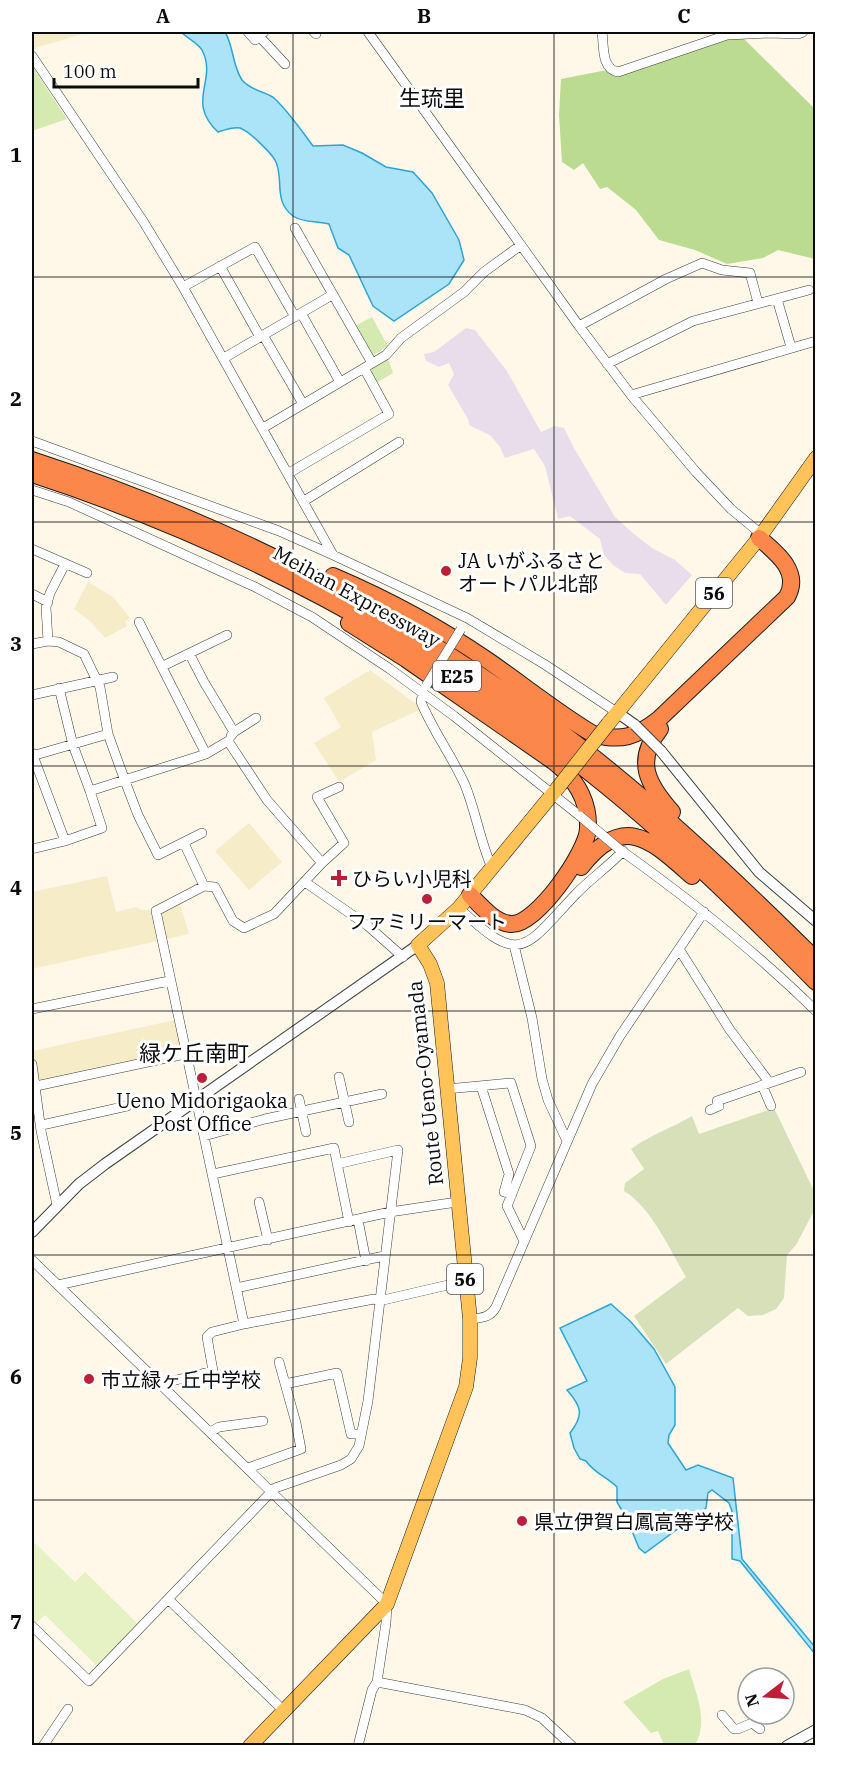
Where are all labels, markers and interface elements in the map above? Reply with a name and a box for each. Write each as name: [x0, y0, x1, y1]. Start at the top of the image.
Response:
text: A: [156, 2, 170, 29]
text: B: [417, 2, 431, 29]
text: C: [677, 2, 691, 29]
scale bar: [54, 51, 198, 89]
text: 100 m: [63, 60, 117, 83]
district label: 生琉里: [399, 83, 465, 112]
text: 1: [10, 141, 22, 168]
text: 2: [10, 385, 22, 412]
street label: Meihan Expressway: [269, 539, 446, 653]
place label: JA いがふるさと オートパル北部: [458, 547, 605, 597]
marker: JA いがふるさと オートパル北部: [439, 564, 453, 578]
road number: 56: [696, 578, 732, 608]
text: 3: [10, 630, 22, 657]
road number: E25: [433, 661, 481, 691]
place label: ひらい小児科: [352, 865, 472, 892]
marker: ひらい小児科: [330, 869, 348, 887]
text: 4: [10, 874, 22, 901]
marker: ファミリーマート: [420, 892, 434, 906]
place label: ファミリーマート: [347, 908, 507, 935]
street label: Route Ueno-Oyamada: [401, 979, 449, 1187]
district label: 緑ケ丘南町: [139, 1038, 249, 1067]
marker: Ueno Midorigaoka Post Office: [195, 1071, 209, 1085]
place label: Ueno Midorigaoka Post Office: [116, 1087, 288, 1137]
text: 5: [10, 1119, 22, 1146]
road number: 56: [447, 1264, 483, 1294]
text: 6: [10, 1363, 22, 1390]
place label: 市立緑ヶ丘中学校: [101, 1366, 261, 1393]
marker: 市立緑ヶ丘中学校: [82, 1372, 96, 1386]
place label: 県立伊賀白鳳高等学校: [534, 1508, 734, 1535]
marker: 県立伊賀白鳳高等学校: [515, 1514, 529, 1528]
text: 7: [10, 1608, 22, 1635]
north arrow: [736, 1666, 796, 1726]
text: N: [740, 1691, 763, 1709]

